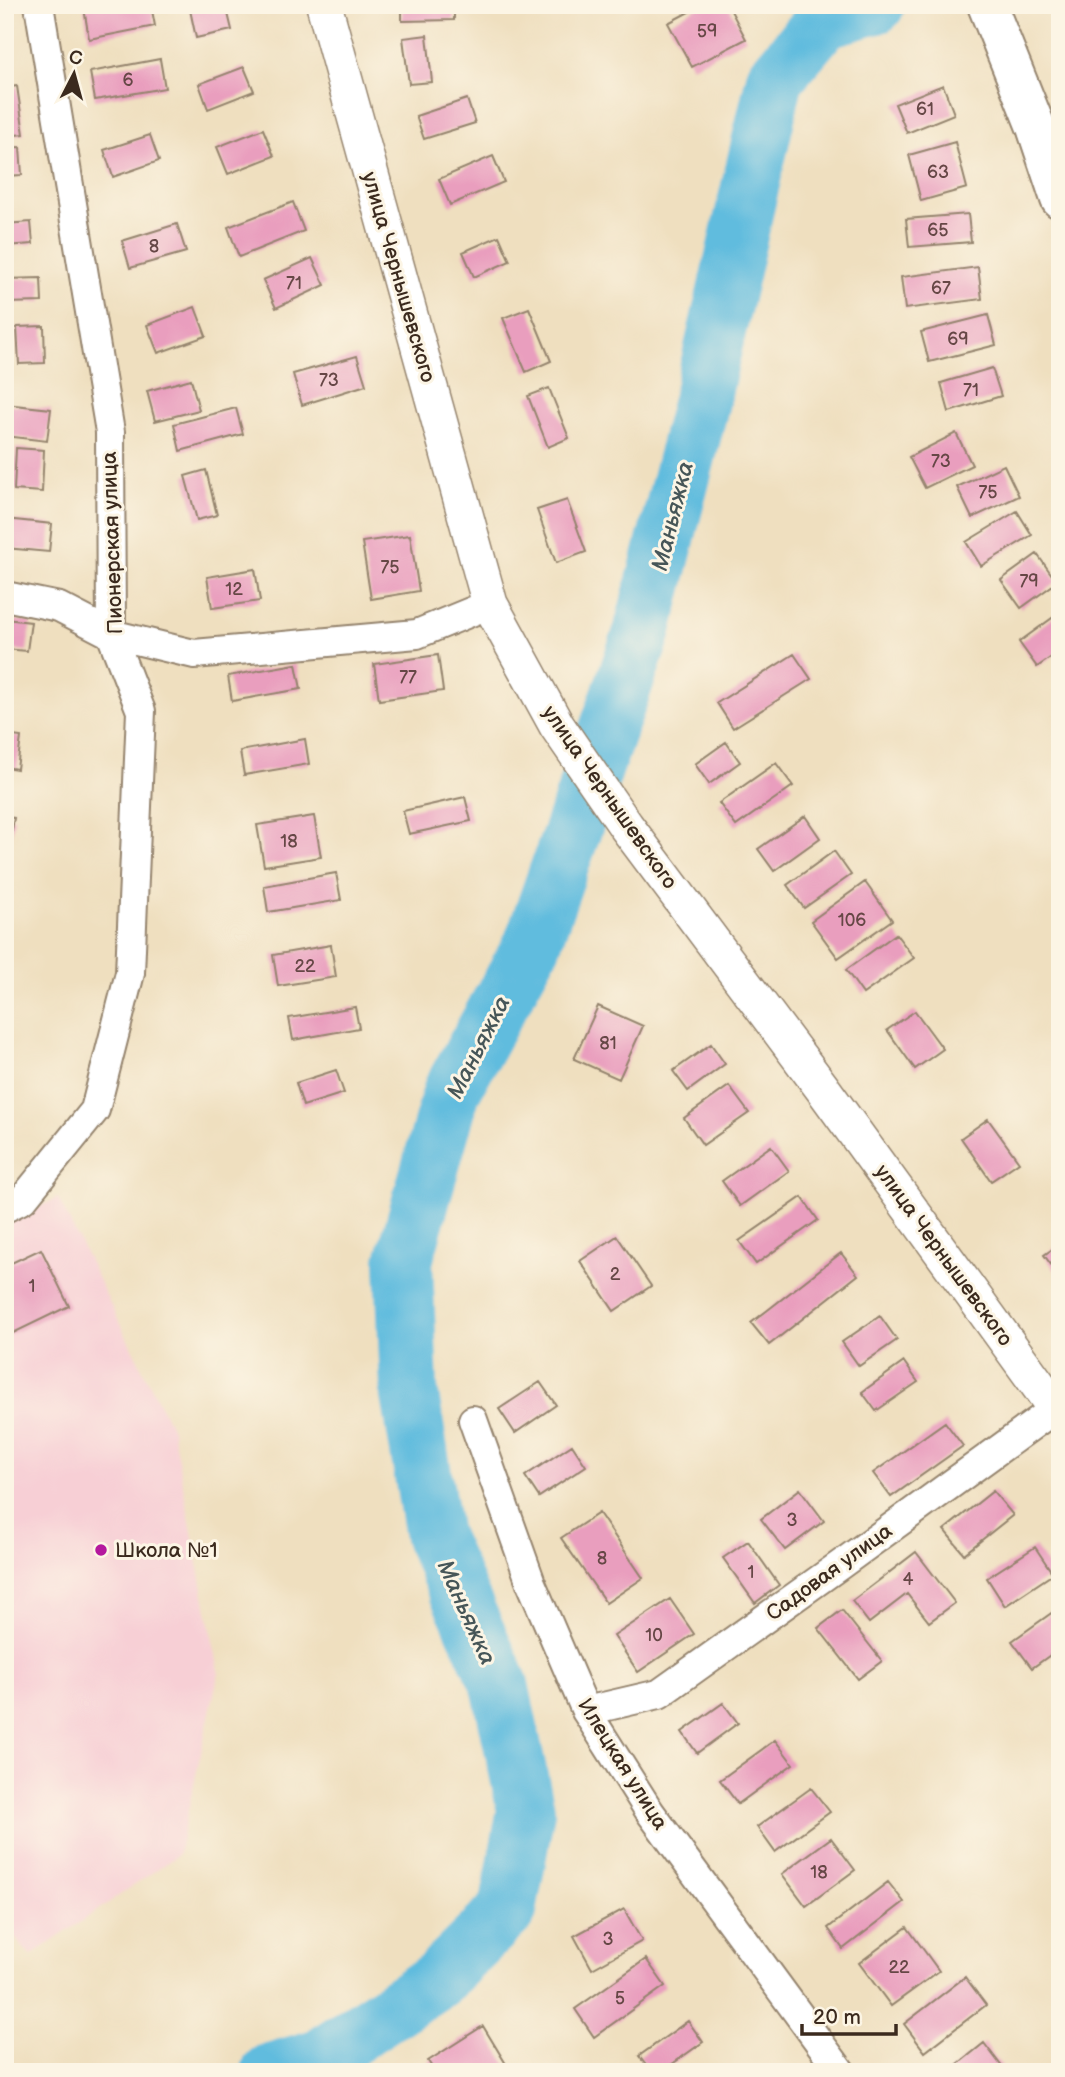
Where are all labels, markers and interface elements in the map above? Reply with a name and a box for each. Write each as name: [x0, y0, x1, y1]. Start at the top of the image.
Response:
house number: 59: [697, 21, 717, 42]
north arrow: [38, 38, 108, 108]
text: С: [68, 46, 83, 71]
house number: 6: [123, 70, 134, 91]
house number: 61: [916, 99, 934, 120]
house number: 63: [927, 162, 949, 183]
street label: улица Чернышевского: [356, 169, 441, 385]
house number: 65: [927, 220, 949, 241]
house number: 8: [149, 236, 159, 257]
house number: 71: [286, 273, 302, 294]
house number: 67: [931, 278, 951, 299]
house number: 69: [947, 329, 969, 350]
house number: 73: [319, 370, 339, 391]
house number: 71: [963, 380, 979, 401]
street label: Пионерская улица: [97, 451, 128, 635]
house number: 73: [931, 451, 951, 472]
water label: Маньяжка: [646, 459, 700, 574]
house number: 75: [978, 482, 998, 503]
house number: 75: [380, 557, 400, 578]
house number: 79: [1019, 571, 1039, 592]
house number: 12: [225, 579, 243, 600]
house number: 77: [399, 667, 417, 688]
street label: улица Чернышевского: [537, 701, 682, 894]
house number: 18: [280, 831, 298, 852]
house number: 106: [838, 910, 866, 931]
house number: 22: [294, 956, 316, 977]
water label: Маньяжка: [441, 991, 517, 1104]
house number: 81: [599, 1033, 617, 1054]
street label: улица Чернышевского: [869, 1160, 1018, 1351]
house number: 2: [610, 1264, 621, 1285]
house number: 1: [29, 1276, 35, 1297]
house number: 3: [786, 1510, 798, 1531]
street label: Садовая улица: [762, 1518, 897, 1626]
place label: Школа №1: [115, 1538, 218, 1563]
marker: Школа №1: [93, 1542, 109, 1558]
house number: 8: [597, 1548, 607, 1569]
water label: Маньяжка: [431, 1556, 502, 1669]
house number: 1: [748, 1562, 754, 1583]
house number: 4: [903, 1569, 914, 1590]
house number: 10: [645, 1625, 663, 1646]
street label: Илецкая улица: [572, 1694, 673, 1835]
house number: 18: [810, 1862, 828, 1883]
house number: 3: [602, 1929, 614, 1950]
house number: 22: [888, 1957, 910, 1978]
house number: 5: [615, 1988, 625, 2009]
scale bar: [802, 1993, 897, 2037]
text: 20 m: [813, 2005, 861, 2030]

